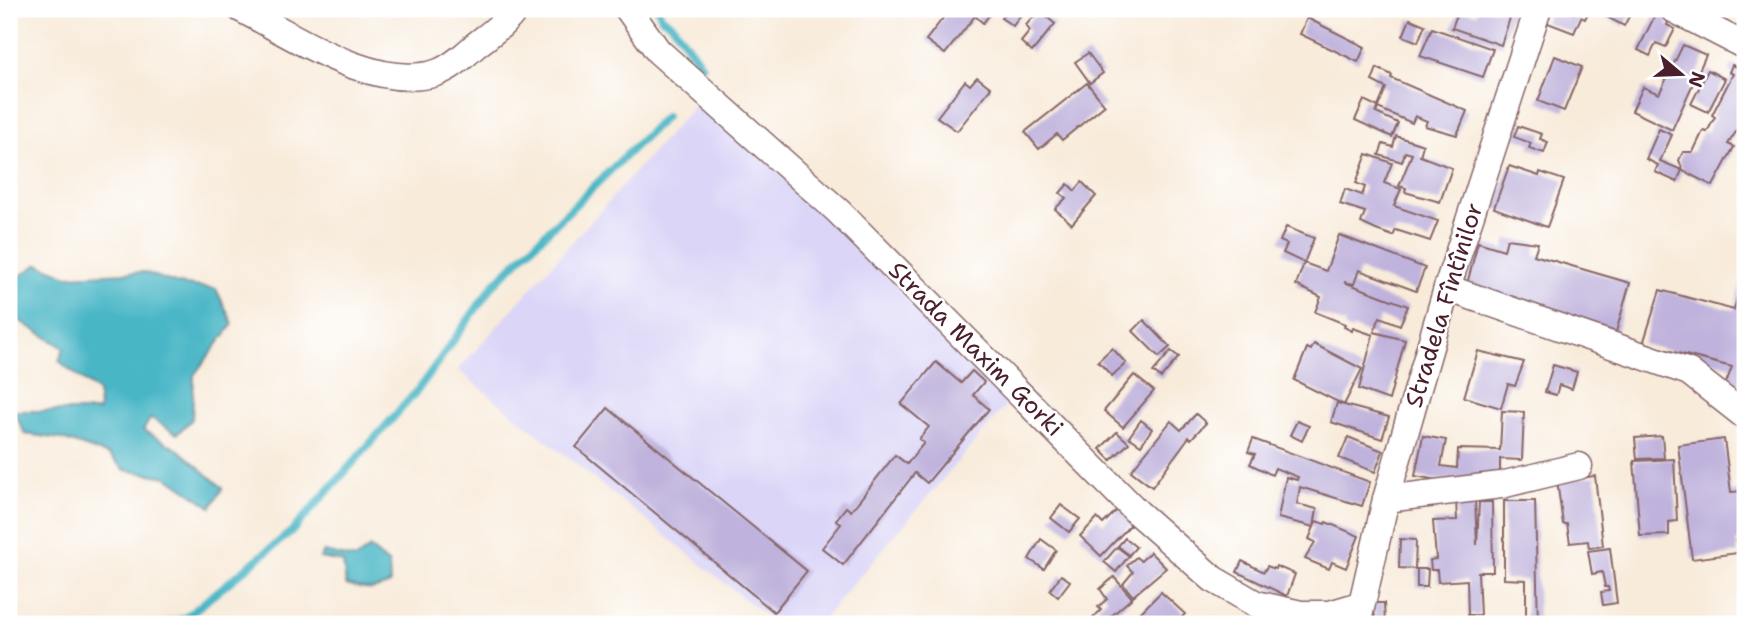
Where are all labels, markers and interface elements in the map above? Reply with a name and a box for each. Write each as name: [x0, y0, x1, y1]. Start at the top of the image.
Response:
north arrow: [1646, 38, 1716, 108]
text: N: [1682, 68, 1711, 91]
street label: Stradela Fîntînilor: [1398, 199, 1490, 411]
street label: Strada Maxim Gorki: [882, 255, 1070, 443]

